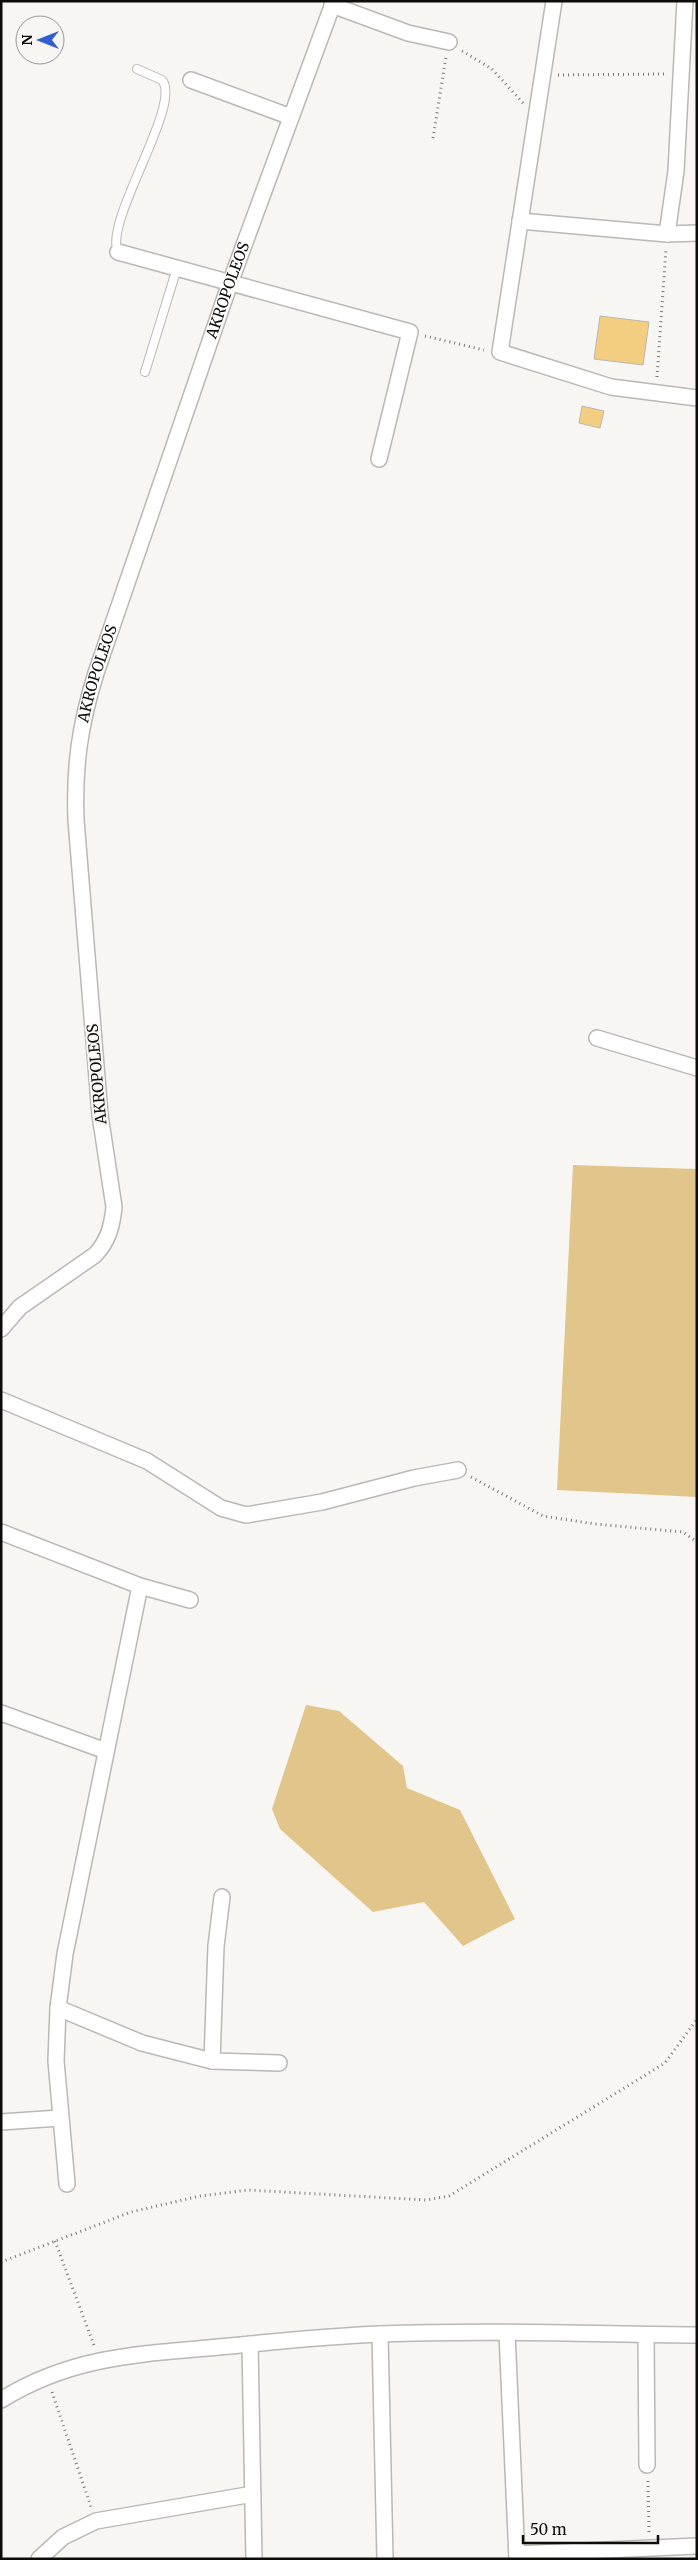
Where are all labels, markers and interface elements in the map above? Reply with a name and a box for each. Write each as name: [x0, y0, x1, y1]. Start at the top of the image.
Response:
north arrow: [15, 15, 65, 65]
text: N: [18, 34, 36, 46]
street label: AKROPOLEOS: [201, 239, 253, 342]
street label: AKROPOLEOS: [73, 622, 121, 725]
street label: AKROPOLEOS: [83, 1023, 110, 1126]
scale bar: [523, 2512, 658, 2544]
text: 50 m: [530, 2520, 567, 2539]

